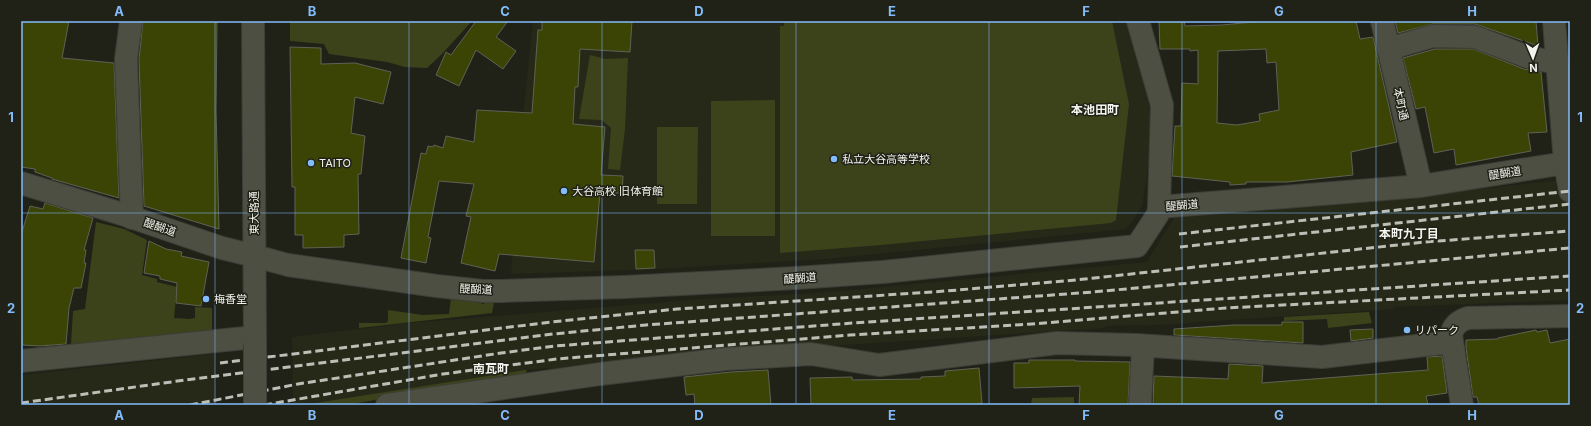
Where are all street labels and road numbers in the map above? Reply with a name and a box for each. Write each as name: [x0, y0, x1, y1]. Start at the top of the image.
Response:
street label: 本町通: [1390, 86, 1412, 122]
street label: 醍醐道: [1488, 164, 1522, 182]
street label: 東大路通: [247, 191, 261, 235]
street label: 醍醐道: [1165, 197, 1199, 213]
street label: 醍醐道: [142, 215, 178, 239]
street label: 醍醐道: [783, 270, 817, 286]
street label: 醍醐道: [459, 281, 493, 297]

